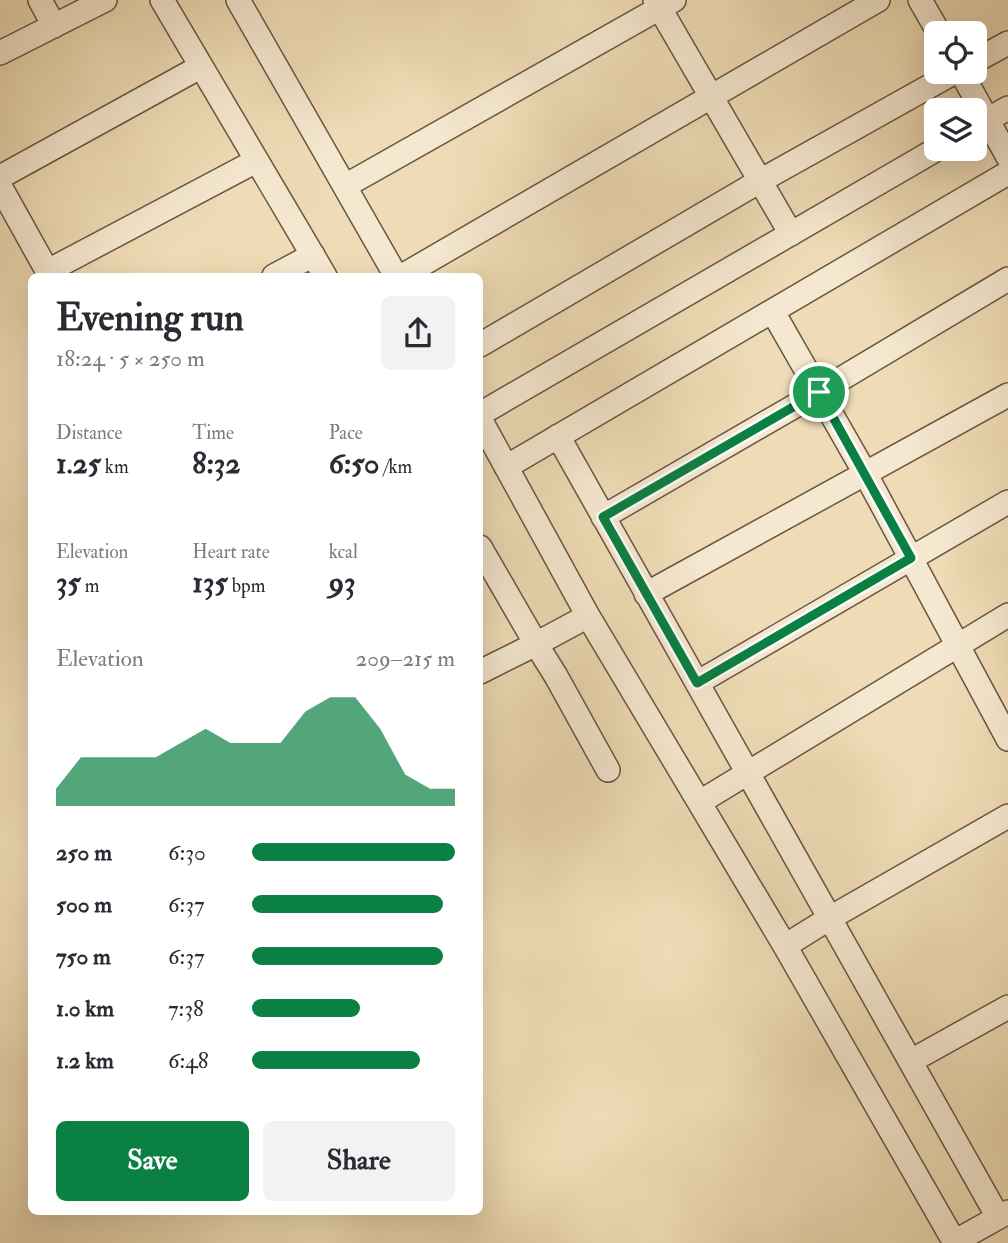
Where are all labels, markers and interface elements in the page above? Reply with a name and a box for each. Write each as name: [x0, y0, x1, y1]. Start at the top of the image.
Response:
map controls: [924, 21, 987, 161]
button: locate: [924, 21, 987, 84]
button: layers: [924, 98, 987, 161]
text: Evening run: [56, 294, 244, 342]
button: share: [381, 296, 455, 370]
text: 18:24 · 5 × 250 m: [56, 344, 205, 373]
pin: [789, 362, 849, 422]
icon: arrive: [800, 373, 838, 411]
text: Distance: [56, 421, 122, 445]
text: Time: [192, 421, 234, 445]
text: Pace: [329, 421, 363, 445]
text: 1.25: [56, 445, 101, 482]
text: 8:32: [192, 445, 241, 482]
text: 6:50: [329, 445, 380, 482]
text: km: [101, 455, 129, 479]
text: /km: [380, 455, 412, 479]
text: Elevation: [56, 540, 128, 564]
text: Heart rate: [192, 540, 270, 564]
text: kcal: [329, 540, 358, 564]
text: 35: [56, 564, 81, 601]
text: 135: [192, 564, 228, 601]
text: 93: [329, 564, 356, 601]
text: m: [81, 574, 99, 598]
text: bpm: [228, 574, 265, 598]
text: Elevation: [56, 644, 144, 673]
text: 209–215 m: [356, 644, 455, 673]
text: 250 m: [56, 838, 112, 867]
text: 6:30: [168, 838, 206, 867]
text: 500 m: [56, 890, 112, 919]
text: 6:37: [168, 890, 205, 919]
text: 750 m: [56, 942, 111, 971]
text: 6:37: [168, 942, 205, 971]
text: 1.0 km: [56, 994, 114, 1023]
text: 7:38: [168, 994, 204, 1023]
text: 1.2 km: [56, 1046, 114, 1075]
text: 6:48: [168, 1046, 208, 1075]
button: Save: [56, 1121, 249, 1201]
button: Share: [263, 1121, 455, 1201]

